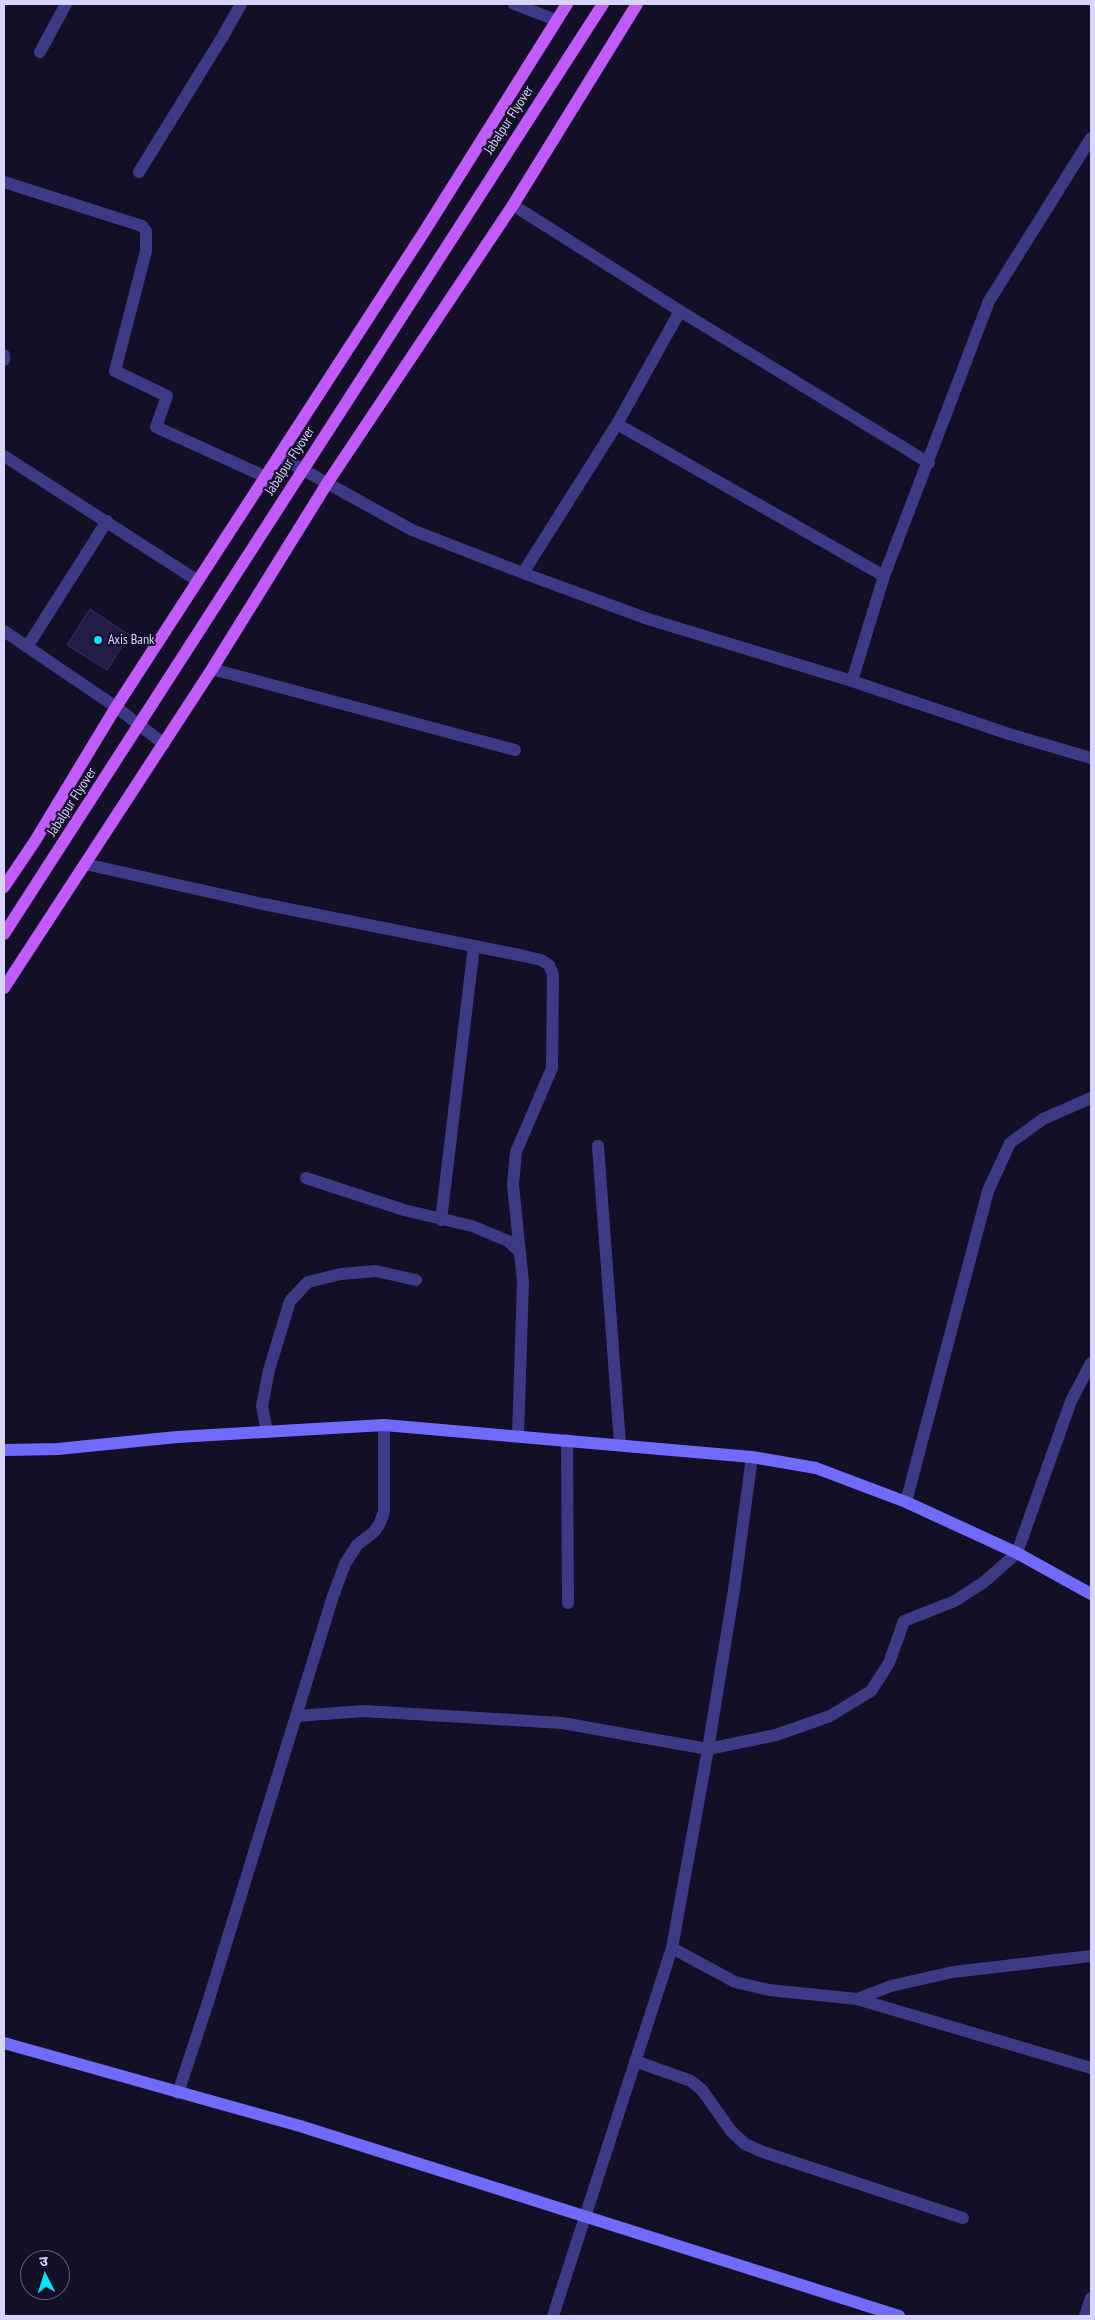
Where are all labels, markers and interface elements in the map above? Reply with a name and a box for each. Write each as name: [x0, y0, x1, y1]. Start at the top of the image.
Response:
street label: Jabalpur Flyover: [481, 83, 537, 157]
street label: Jabalpur Flyover: [262, 424, 318, 498]
place label: Axis Bank: [108, 632, 155, 648]
marker: Axis Bank: [92, 634, 104, 646]
street label: Jabalpur Flyover: [44, 765, 100, 839]
north arrow: [20, 2250, 70, 2300]
text: उ: [39, 2252, 49, 2270]

